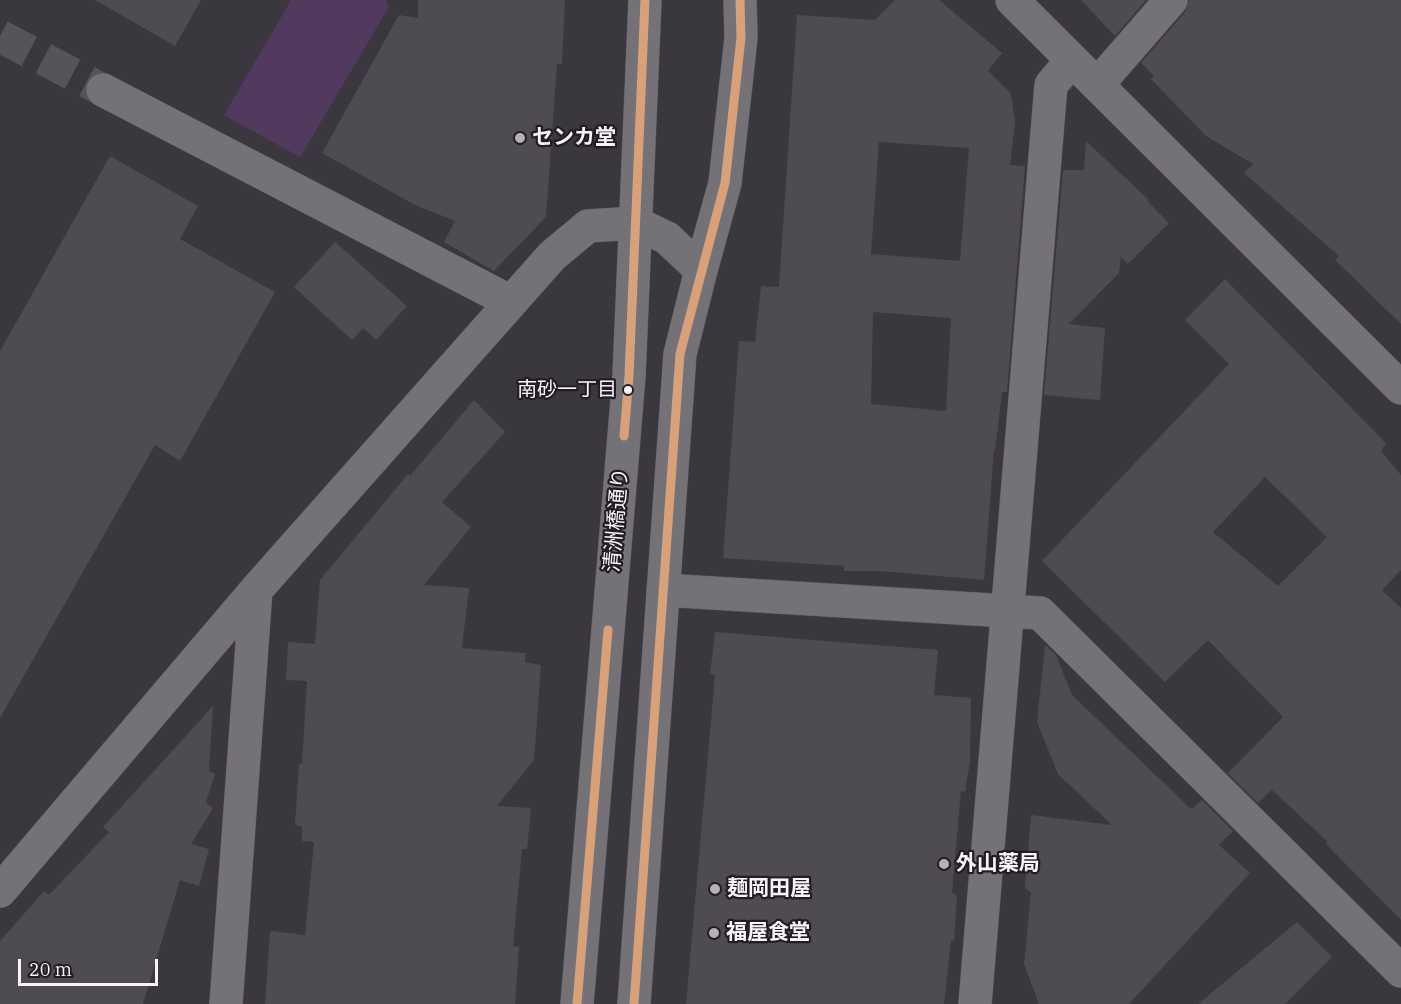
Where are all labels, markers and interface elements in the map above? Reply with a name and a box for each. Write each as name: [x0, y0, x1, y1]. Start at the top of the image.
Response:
place label: センカ堂: [532, 125, 616, 151]
marker: センカ堂: [513, 131, 527, 145]
place label: 南砂一丁目: [517, 378, 617, 402]
marker: 南砂一丁目: [622, 384, 634, 396]
street label: 清洲橋通り: [600, 467, 634, 573]
place label: 外山薬局: [956, 851, 1040, 877]
marker: 外山薬局: [937, 857, 951, 871]
place label: 麺岡田屋: [727, 876, 811, 902]
marker: 麺岡田屋: [708, 882, 722, 896]
place label: 福屋食堂: [726, 920, 810, 946]
marker: 福屋食堂: [707, 926, 721, 940]
scale bar: [21, 947, 160, 985]
text: 20 m: [29, 958, 72, 981]

